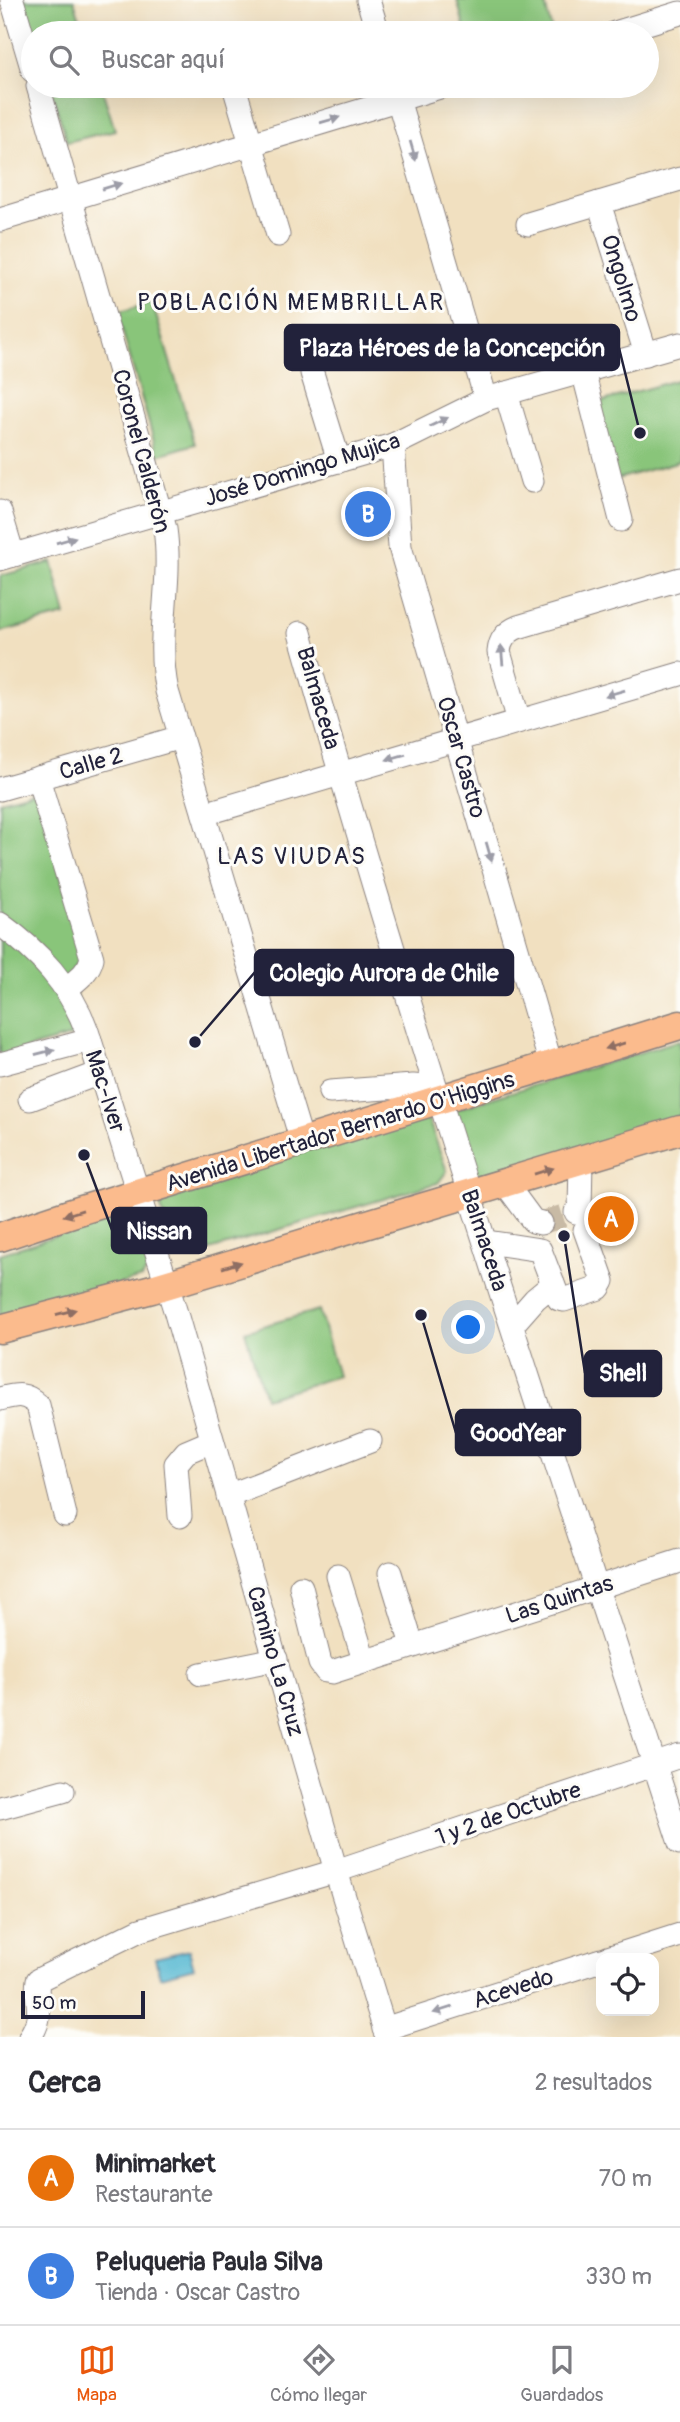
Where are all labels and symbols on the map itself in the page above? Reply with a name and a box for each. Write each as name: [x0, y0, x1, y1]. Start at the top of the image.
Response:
one-way arrow: [320, 115, 341, 125]
one-way arrow: [409, 141, 419, 162]
one-way arrow: [102, 180, 123, 191]
street label: Ongolmo: [595, 231, 649, 325]
district label: POBLACIÓN MEMBRILLAR: [137, 287, 445, 317]
callout: Plaza Héroes de la Concepción: [285, 325, 619, 370]
text: Plaza Héroes de la Concepción: [299, 334, 605, 363]
street label: Coronel Calderón: [106, 366, 177, 536]
one-way arrow: [429, 416, 449, 427]
street label: José Domingo Mujica: [201, 426, 403, 513]
pin: B: [345, 488, 391, 540]
one-way arrow: [55, 534, 76, 544]
street label: Balmaceda: [290, 644, 347, 753]
one-way arrow: [496, 644, 507, 666]
one-way arrow: [604, 688, 625, 698]
street label: Oscar Castro: [430, 693, 493, 821]
street label: Calle 2: [56, 741, 126, 786]
one-way arrow: [386, 753, 407, 763]
district label: LAS VIUDAS: [217, 842, 367, 871]
one-way arrow: [485, 842, 495, 863]
callout: Colegio Aurora de Chile: [255, 950, 513, 995]
text: Colegio Aurora de Chile: [269, 959, 500, 988]
one-way arrow: [604, 1041, 625, 1051]
one-way arrow: [34, 1046, 56, 1057]
street label: Mac-Iver: [79, 1046, 132, 1136]
street label: Avenida Libertador Bernardo O'Higgins: [162, 1065, 518, 1198]
one-way arrow: [534, 1166, 555, 1176]
street label: Balmaceda: [454, 1186, 515, 1295]
pin: A: [588, 1193, 634, 1245]
one-way arrow: [62, 1208, 83, 1218]
callout: Nissan: [112, 1208, 206, 1253]
text: Nissan: [126, 1217, 192, 1246]
one-way arrow: [222, 1260, 243, 1270]
one-way arrow: [56, 1306, 77, 1316]
your location: [451, 1310, 485, 1344]
callout: Shell: [585, 1351, 661, 1396]
text: Shell: [599, 1359, 647, 1388]
callout: GoodYear: [456, 1410, 580, 1455]
text: GoodYear: [470, 1419, 567, 1448]
street label: Las Quintas: [502, 1568, 617, 1630]
street label: Camino La Cruz: [240, 1583, 311, 1739]
street label: 1 y 2 de Octubre: [432, 1775, 585, 1852]
street label: Acevedo: [469, 1962, 557, 2015]
scale bar: [21, 1988, 145, 2020]
one-way arrow: [432, 2006, 453, 2016]

